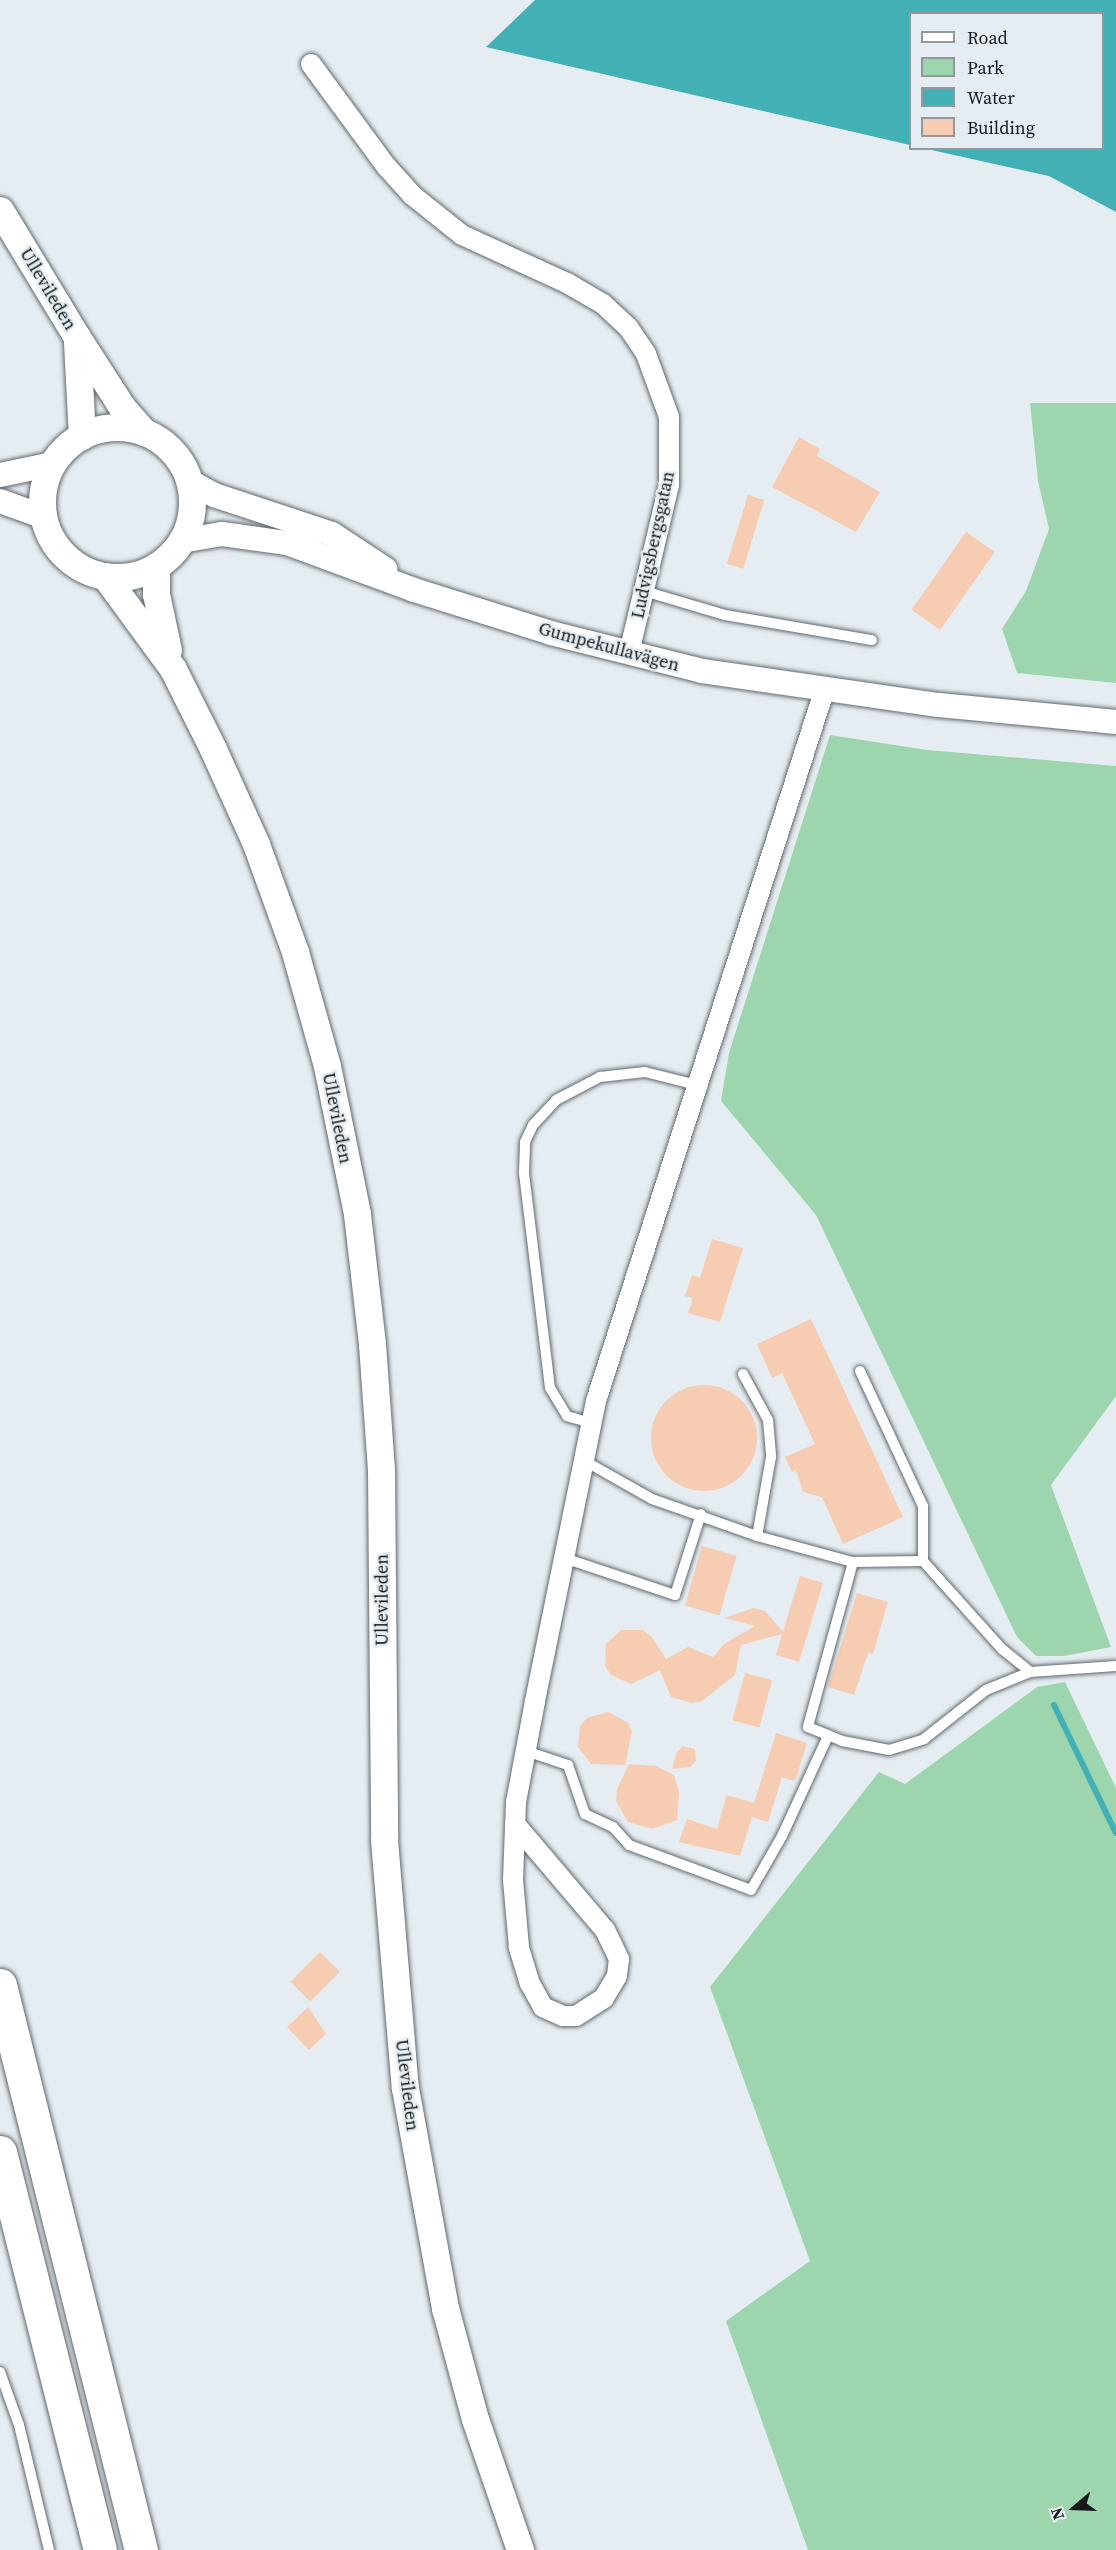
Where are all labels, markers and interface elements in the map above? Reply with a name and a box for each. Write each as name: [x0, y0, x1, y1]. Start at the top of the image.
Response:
legend: [909, 12, 1104, 150]
text: Road: [967, 25, 1008, 50]
text: Park: [967, 55, 1004, 80]
text: Water: [967, 85, 1015, 110]
text: Building: [967, 115, 1035, 140]
street label: Ullevileden: [15, 244, 81, 334]
street label: Ludvigsbergsgatan: [627, 469, 679, 621]
street label: Gumpekullavägen: [536, 618, 682, 676]
street label: Ullevileden: [318, 1071, 356, 1165]
street label: Ullevileden: [371, 1554, 393, 1646]
street label: Ullevileden: [391, 2038, 423, 2132]
north arrow: [1044, 2478, 1104, 2538]
text: N: [1045, 2505, 1069, 2523]

